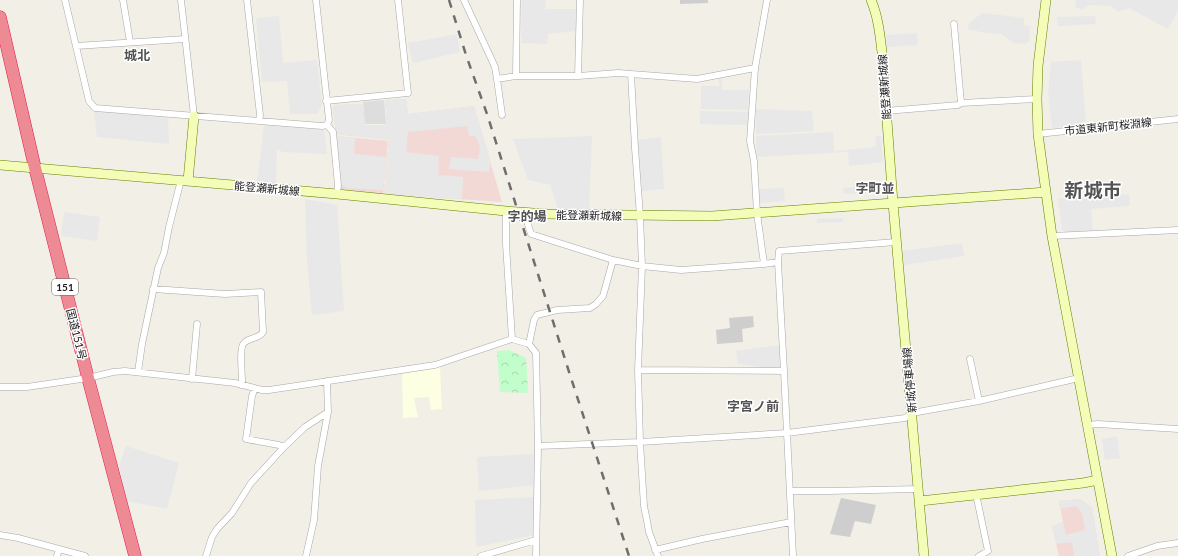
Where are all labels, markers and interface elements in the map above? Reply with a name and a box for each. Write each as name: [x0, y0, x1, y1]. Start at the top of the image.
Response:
district label: 城北: [124, 47, 150, 63]
street label: 能登瀬新城線: [875, 54, 893, 120]
street label: 市道東新町桜淵線: [1064, 115, 1152, 137]
district label: 新城市: [1064, 178, 1122, 201]
street label: 能登瀬新城線: [234, 179, 300, 197]
district label: 字町並: [855, 180, 895, 196]
district label: 字的場: [507, 208, 547, 224]
street label: 能登瀬新城線: [556, 208, 622, 222]
road number: 151: [52, 279, 78, 295]
street label: 国道151号: [64, 307, 90, 361]
street label: 新城停車場線: [900, 347, 918, 413]
district label: 字宮ノ前: [727, 398, 779, 414]

